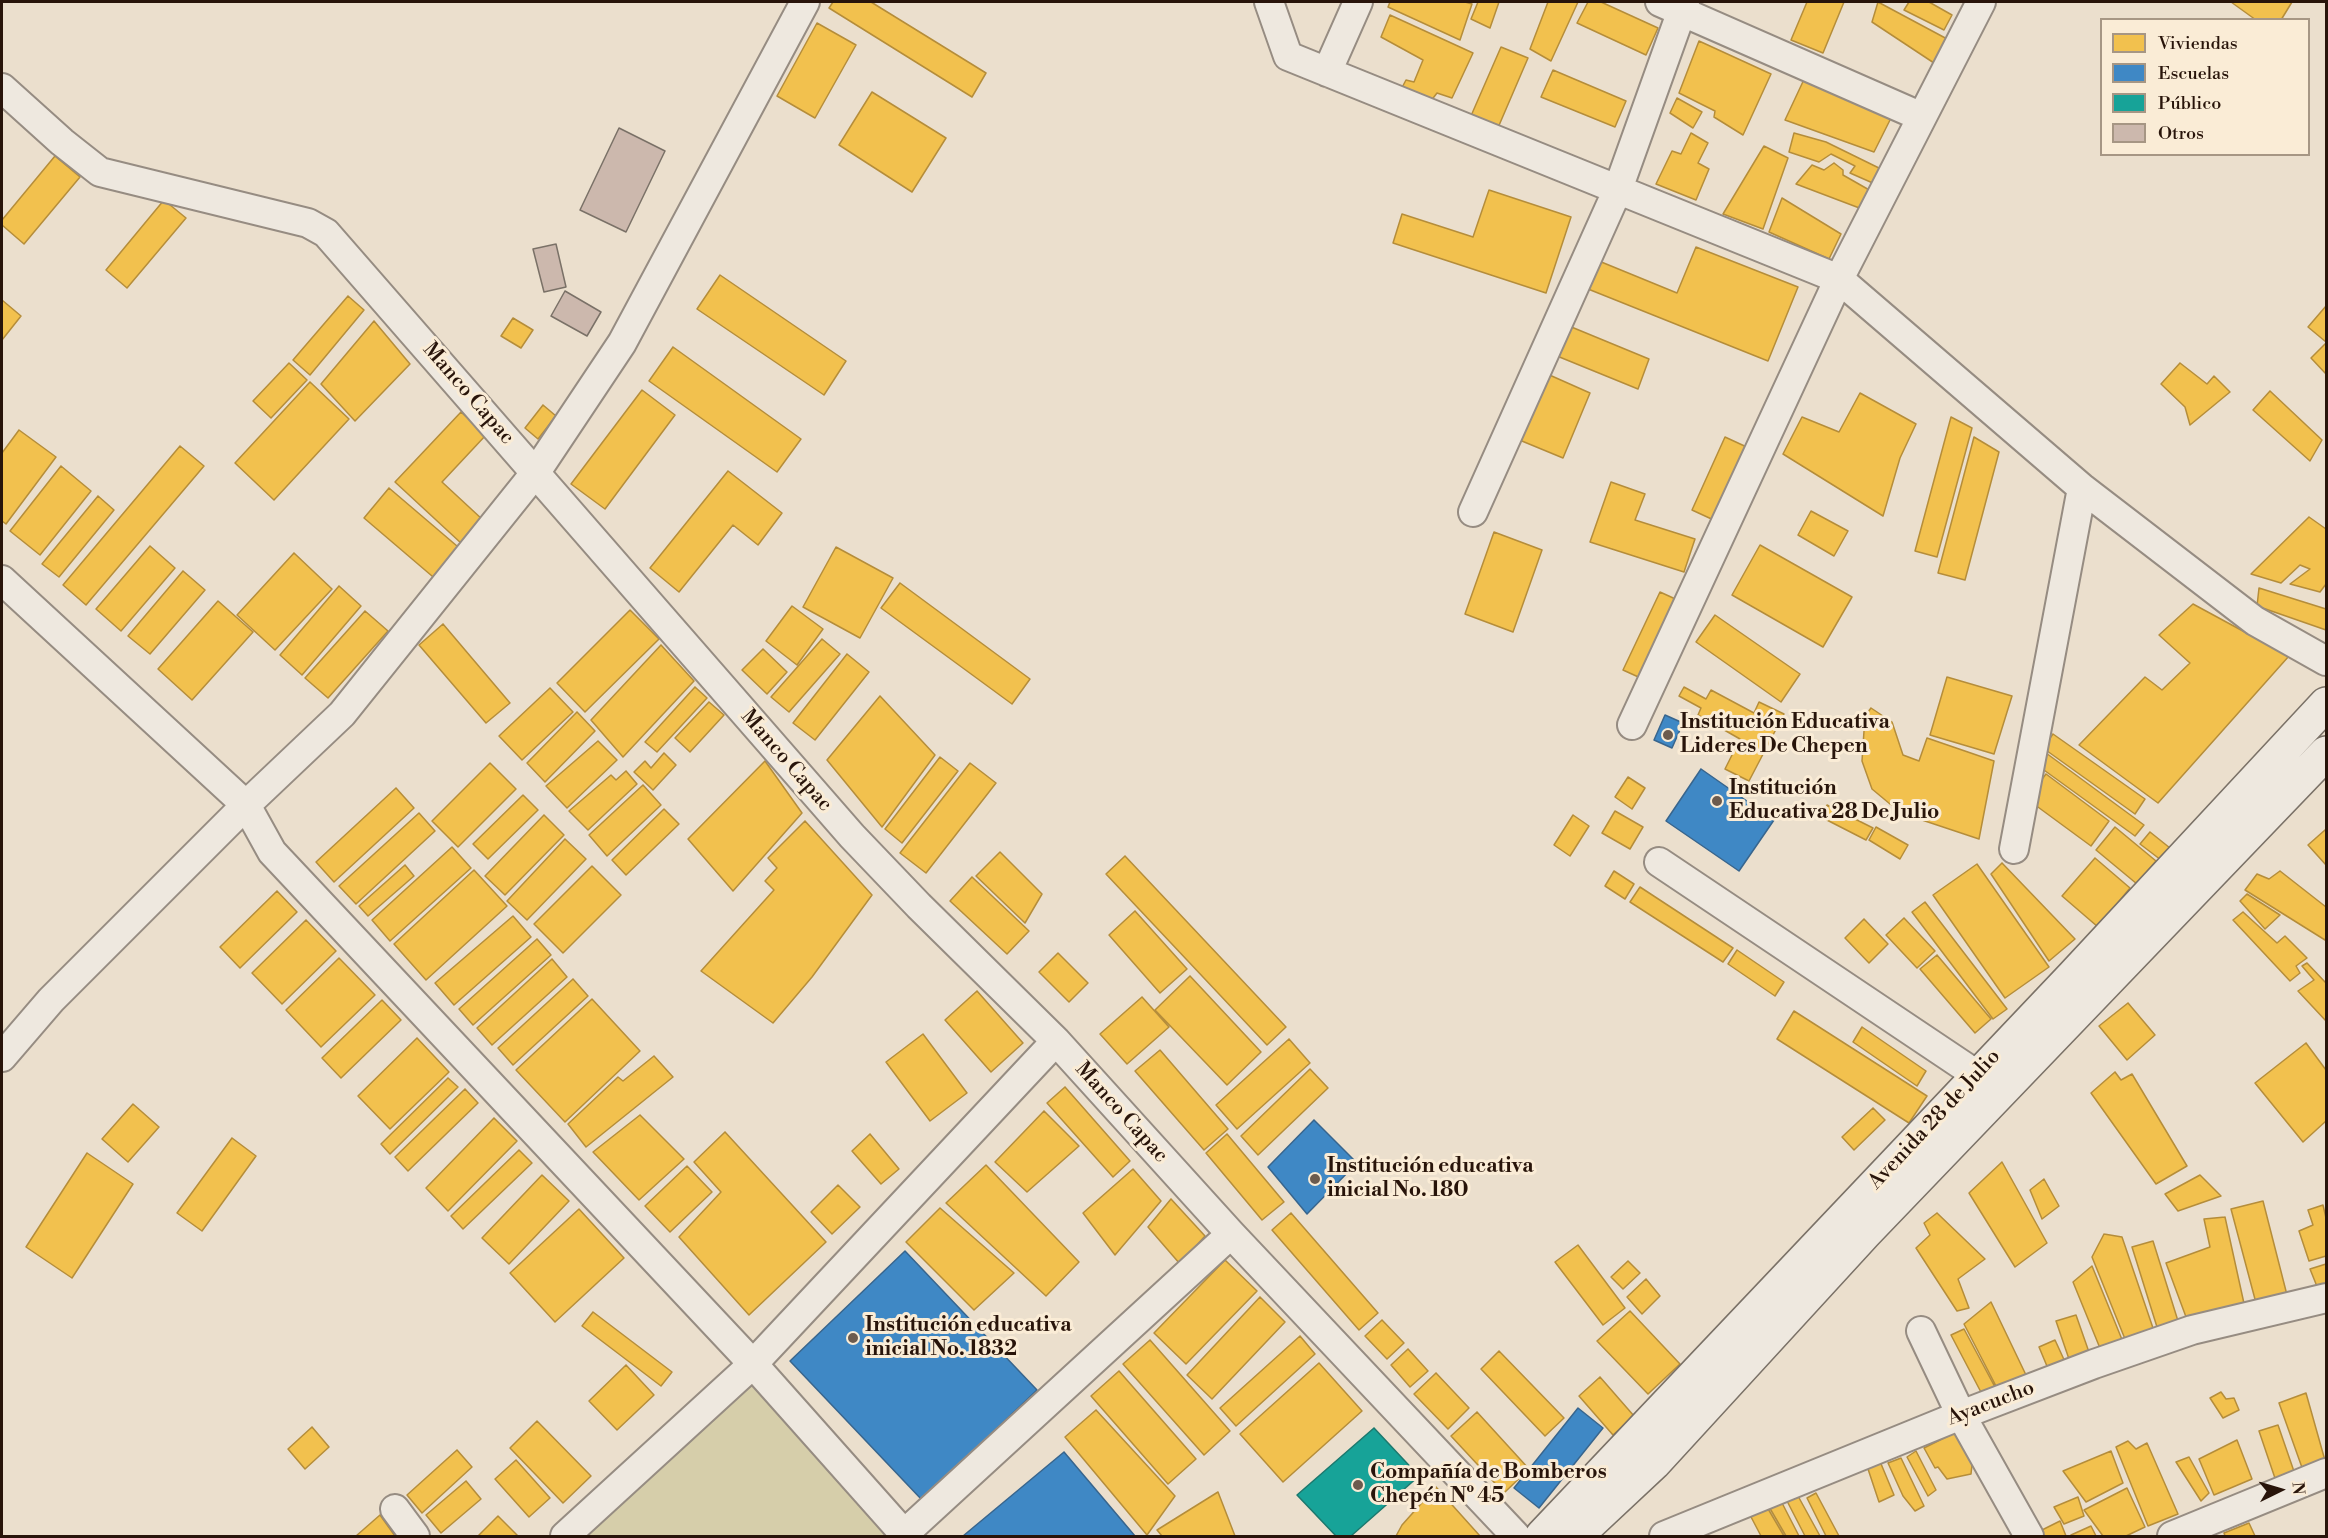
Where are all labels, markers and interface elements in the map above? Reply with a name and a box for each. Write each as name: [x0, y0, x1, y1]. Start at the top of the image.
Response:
legend: [2100, 18, 2310, 156]
text: Viviendas: [2158, 32, 2238, 55]
text: Escuelas: [2158, 62, 2229, 85]
text: Público: [2158, 92, 2221, 115]
text: Otros: [2158, 122, 2204, 145]
street label: Manco Capac: [417, 338, 519, 450]
street label: Manco Capac: [735, 705, 837, 817]
place label: Institución Educativa Lideres De Chepen: [1680, 710, 1890, 760]
marker: Institución Educativa Lideres De Chepen: [1661, 728, 1675, 742]
place label: Institución Educativa 28 De Julio: [1729, 776, 1939, 826]
marker: Institución Educativa 28 De Julio: [1710, 794, 1724, 808]
street label: Avenida 28 de Julio: [1864, 1045, 2006, 1195]
street label: Manco Capac: [1069, 1057, 1173, 1169]
place label: Institución educativa inicial No. 180: [1327, 1154, 1534, 1204]
marker: Institución educativa inicial No. 180: [1308, 1172, 1322, 1186]
place label: Institución educativa inicial No. 1832: [865, 1313, 1072, 1363]
marker: Institución educativa inicial No. 1832: [846, 1331, 860, 1345]
street label: Ayacucho: [1944, 1376, 2038, 1432]
place label: Compañía de Bomberos Chepén Nº 45: [1370, 1460, 1607, 1510]
north arrow: [2250, 1460, 2310, 1520]
marker: Compañía de Bomberos Chepén Nº 45: [1351, 1478, 1365, 1492]
text: N: [2287, 1481, 2308, 1496]

